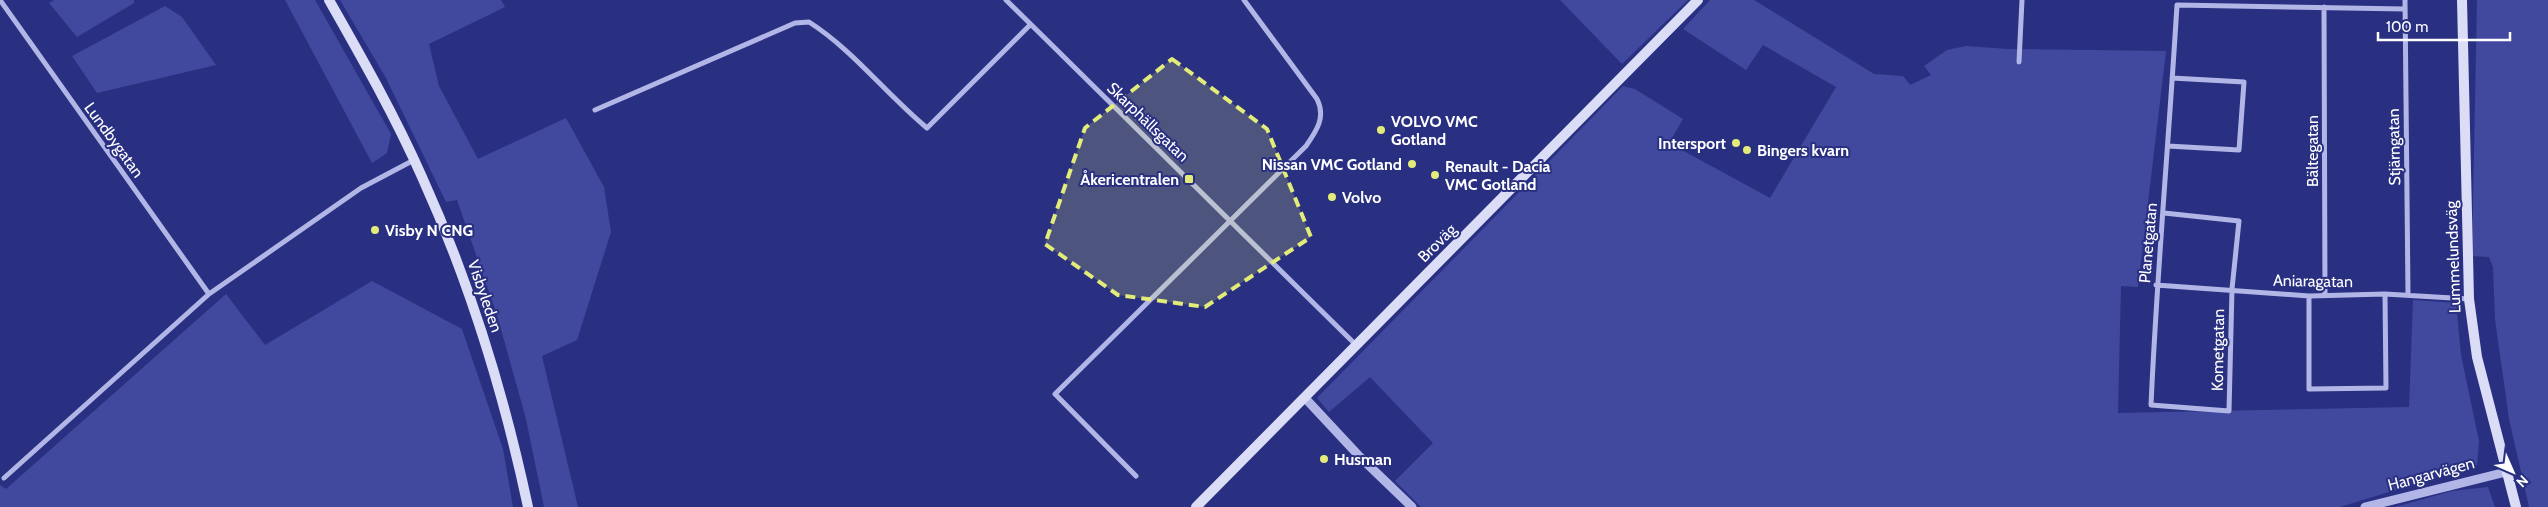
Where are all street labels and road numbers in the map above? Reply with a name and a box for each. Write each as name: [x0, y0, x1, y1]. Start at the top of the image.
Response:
street label: Skarphällsgatan: [1103, 78, 1193, 166]
street label: Lundbygatan: [80, 99, 148, 181]
street label: Stjärngatan: [2384, 108, 2404, 186]
street label: Bältegatan: [2303, 115, 2322, 187]
street label: Lummelundsväg: [2442, 199, 2464, 314]
street label: Planetgatan: [2135, 202, 2161, 284]
street label: Broväg: [1414, 219, 1461, 266]
street label: Visbyleden: [464, 257, 506, 335]
street label: Aniaragatan: [2273, 271, 2353, 291]
street label: Kometgatan: [2208, 309, 2228, 391]
street label: Hangarvägen: [2386, 453, 2477, 495]

